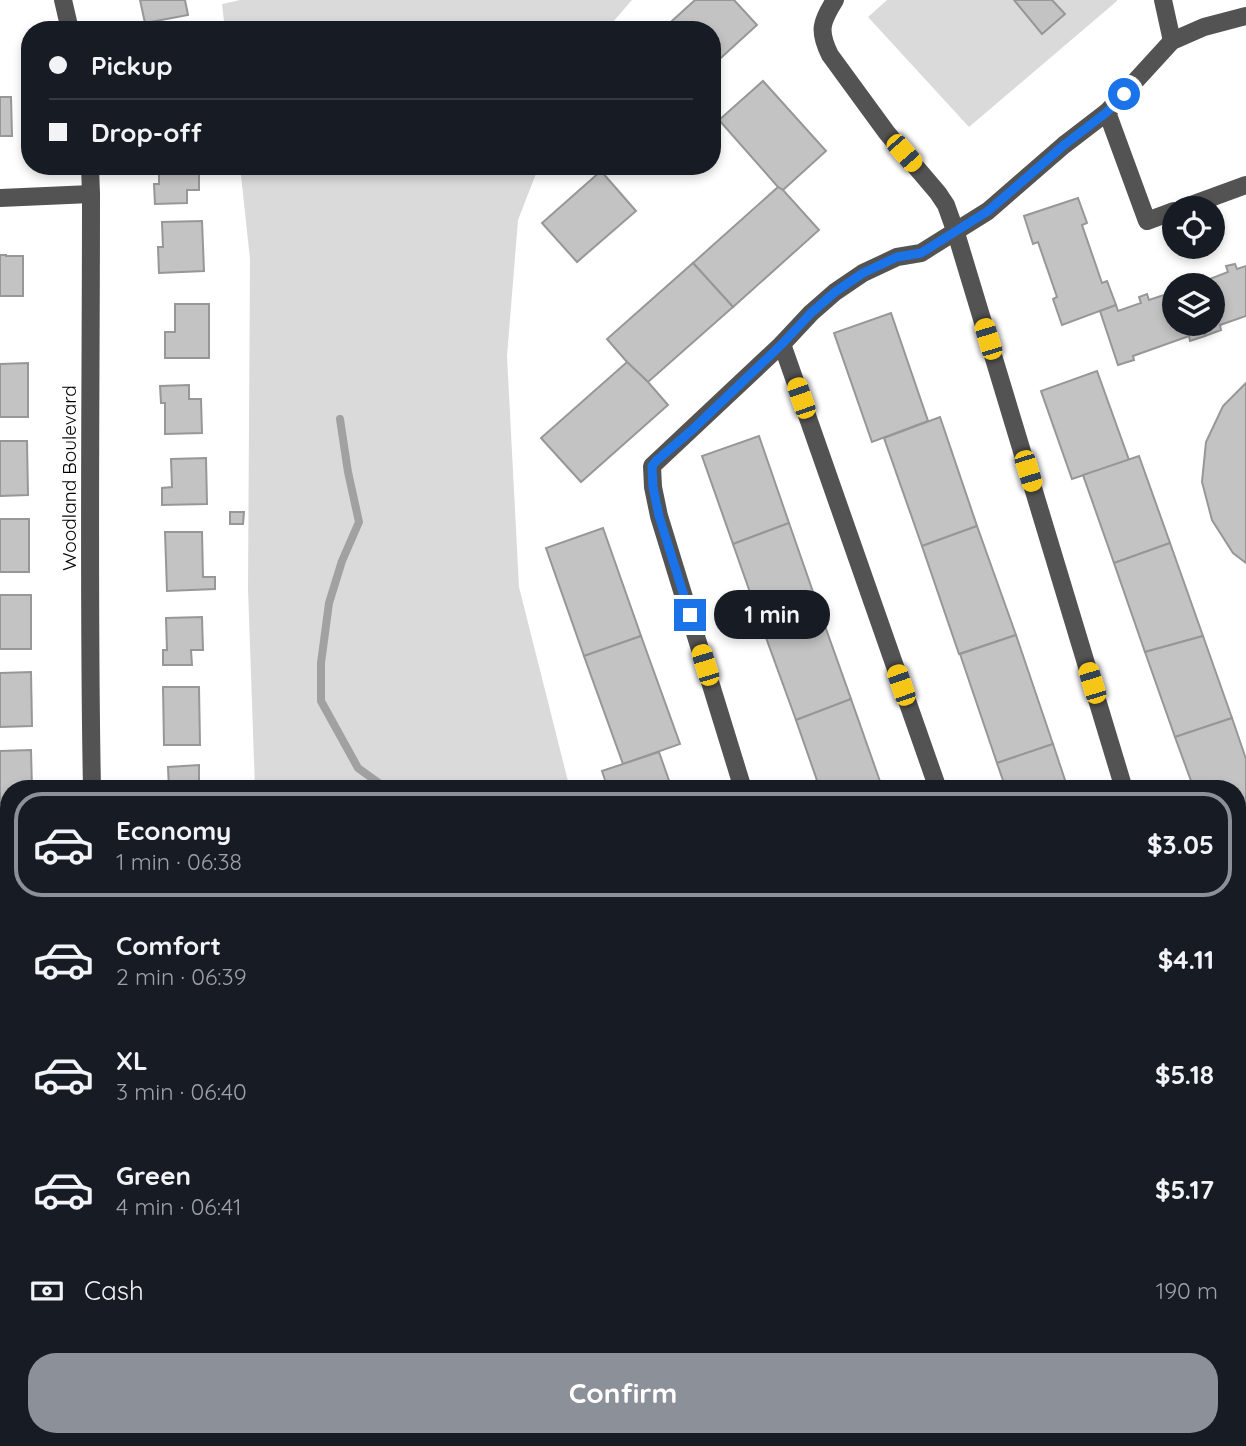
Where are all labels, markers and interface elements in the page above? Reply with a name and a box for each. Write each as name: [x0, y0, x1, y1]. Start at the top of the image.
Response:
text: Pickup: [91, 49, 173, 82]
route start: [1108, 78, 1140, 110]
text: Drop-off: [91, 116, 202, 149]
car: [883, 130, 926, 176]
map controls: [1162, 196, 1225, 336]
button: locate: [1162, 196, 1225, 259]
button: layers: [1162, 273, 1225, 336]
car: [972, 316, 1005, 362]
car: [785, 375, 818, 421]
street label: Woodland Boulevard: [57, 385, 81, 571]
car: [1012, 448, 1045, 494]
callout: 1 min: [714, 590, 830, 640]
route end: [674, 599, 706, 631]
text: 1 min: [744, 600, 800, 629]
car: [689, 642, 722, 688]
car: [1076, 660, 1109, 706]
car: [885, 662, 918, 708]
icon: car: [32, 813, 95, 876]
text: Economy: [116, 814, 231, 847]
text: $3.05: [1147, 828, 1214, 861]
text: 1 min · 06:38: [116, 847, 242, 876]
icon: car: [32, 928, 95, 991]
text: Comfort: [116, 929, 221, 962]
text: $4.11: [1158, 943, 1214, 976]
text: 2 min · 06:39: [116, 962, 247, 991]
icon: car: [32, 1043, 95, 1106]
text: XL: [116, 1044, 148, 1077]
text: $5.18: [1155, 1058, 1214, 1091]
text: 3 min · 06:40: [116, 1077, 247, 1106]
icon: car: [32, 1158, 95, 1221]
text: Green: [116, 1159, 191, 1192]
text: $5.17: [1155, 1173, 1214, 1206]
text: 4 min · 06:41: [116, 1192, 241, 1221]
icon: cash: [28, 1272, 66, 1310]
text: Cash: [84, 1274, 144, 1307]
text: 190 m: [1156, 1276, 1218, 1305]
button: Confirm: [28, 1353, 1218, 1433]

